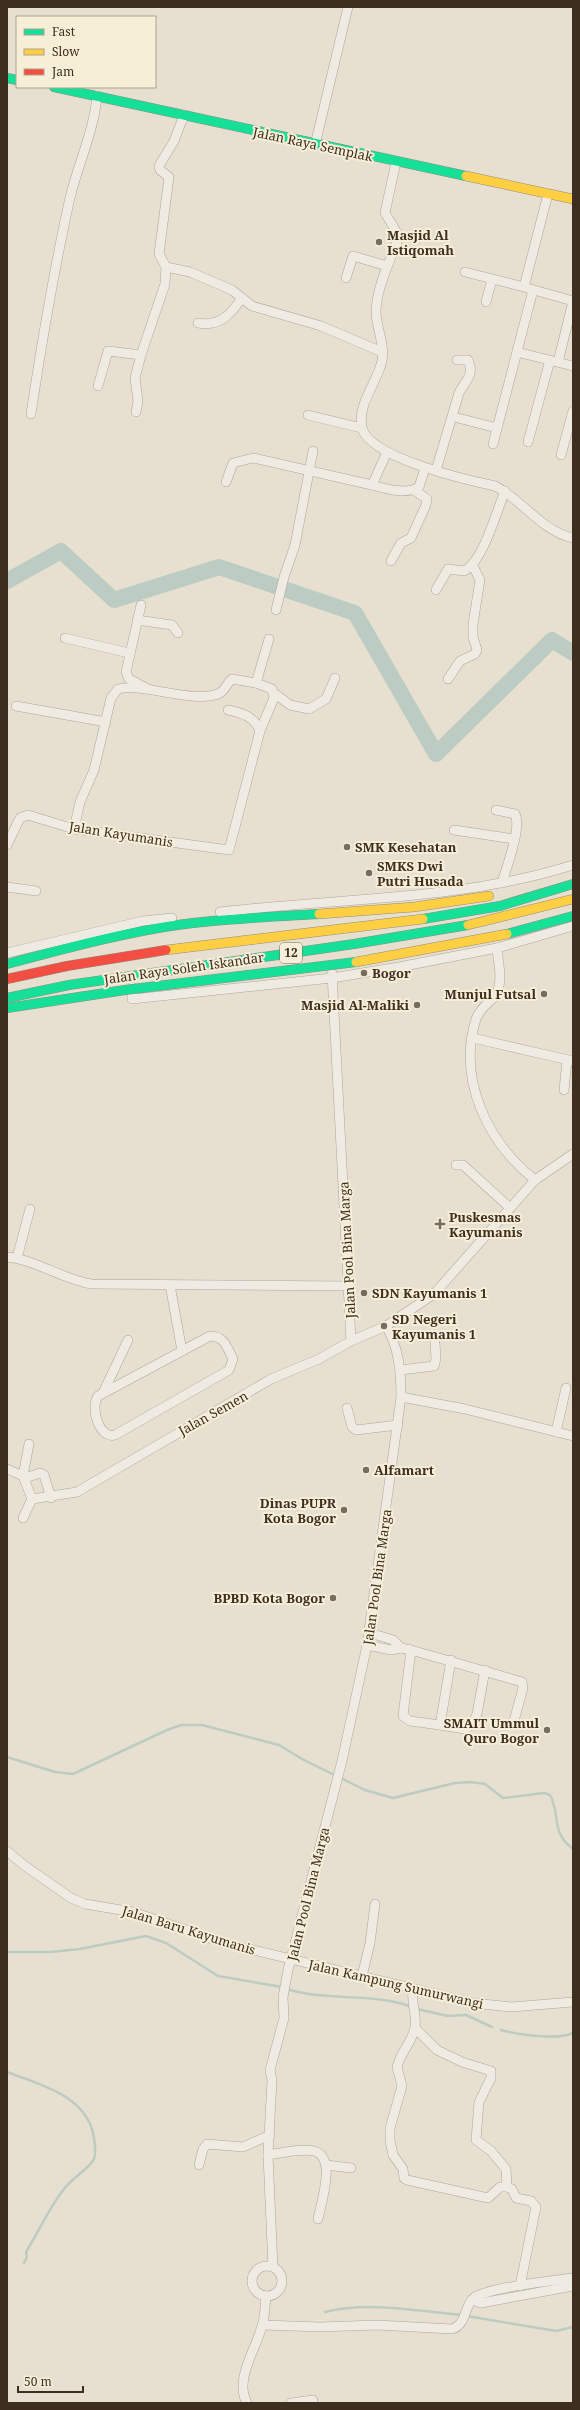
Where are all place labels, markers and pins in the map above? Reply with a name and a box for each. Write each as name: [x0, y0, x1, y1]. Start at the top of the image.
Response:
place label: Masjid Al Istiqomah: [387, 226, 454, 259]
marker: Masjid Al Istiqomah: [374, 237, 384, 247]
place label: SMK Kesehatan: [355, 838, 457, 856]
marker: SMK Kesehatan: [342, 842, 352, 852]
place label: SMKS Dwi Putri Husada: [377, 857, 464, 890]
marker: SMKS Dwi Putri Husada: [364, 868, 374, 878]
place label: Bogor: [372, 964, 411, 982]
marker: Bogor: [359, 968, 369, 978]
place label: Munjul Futsal: [445, 985, 536, 1003]
marker: Munjul Futsal: [539, 989, 549, 999]
place label: Masjid Al-Maliki: [301, 996, 409, 1014]
marker: Masjid Al-Maliki: [412, 1000, 422, 1010]
place label: Puskesmas Kayumanis: [449, 1208, 522, 1241]
marker: Puskesmas Kayumanis: [434, 1218, 446, 1230]
place label: SDN Kayumanis 1: [372, 1284, 487, 1302]
marker: SDN Kayumanis 1: [359, 1288, 369, 1298]
place label: SD Negeri Kayumanis 1: [392, 1310, 476, 1343]
marker: SD Negeri Kayumanis 1: [379, 1321, 389, 1331]
place label: Alfamart: [374, 1461, 434, 1479]
marker: Alfamart: [361, 1465, 371, 1475]
place label: Dinas PUPR Kota Bogor: [260, 1494, 337, 1527]
marker: Dinas PUPR Kota Bogor: [339, 1505, 349, 1515]
place label: BPBD Kota Bogor: [213, 1589, 325, 1607]
marker: BPBD Kota Bogor: [328, 1593, 338, 1603]
place label: SMAIT Ummul Quro Bogor: [444, 1714, 539, 1747]
marker: SMAIT Ummul Quro Bogor: [542, 1725, 552, 1735]

